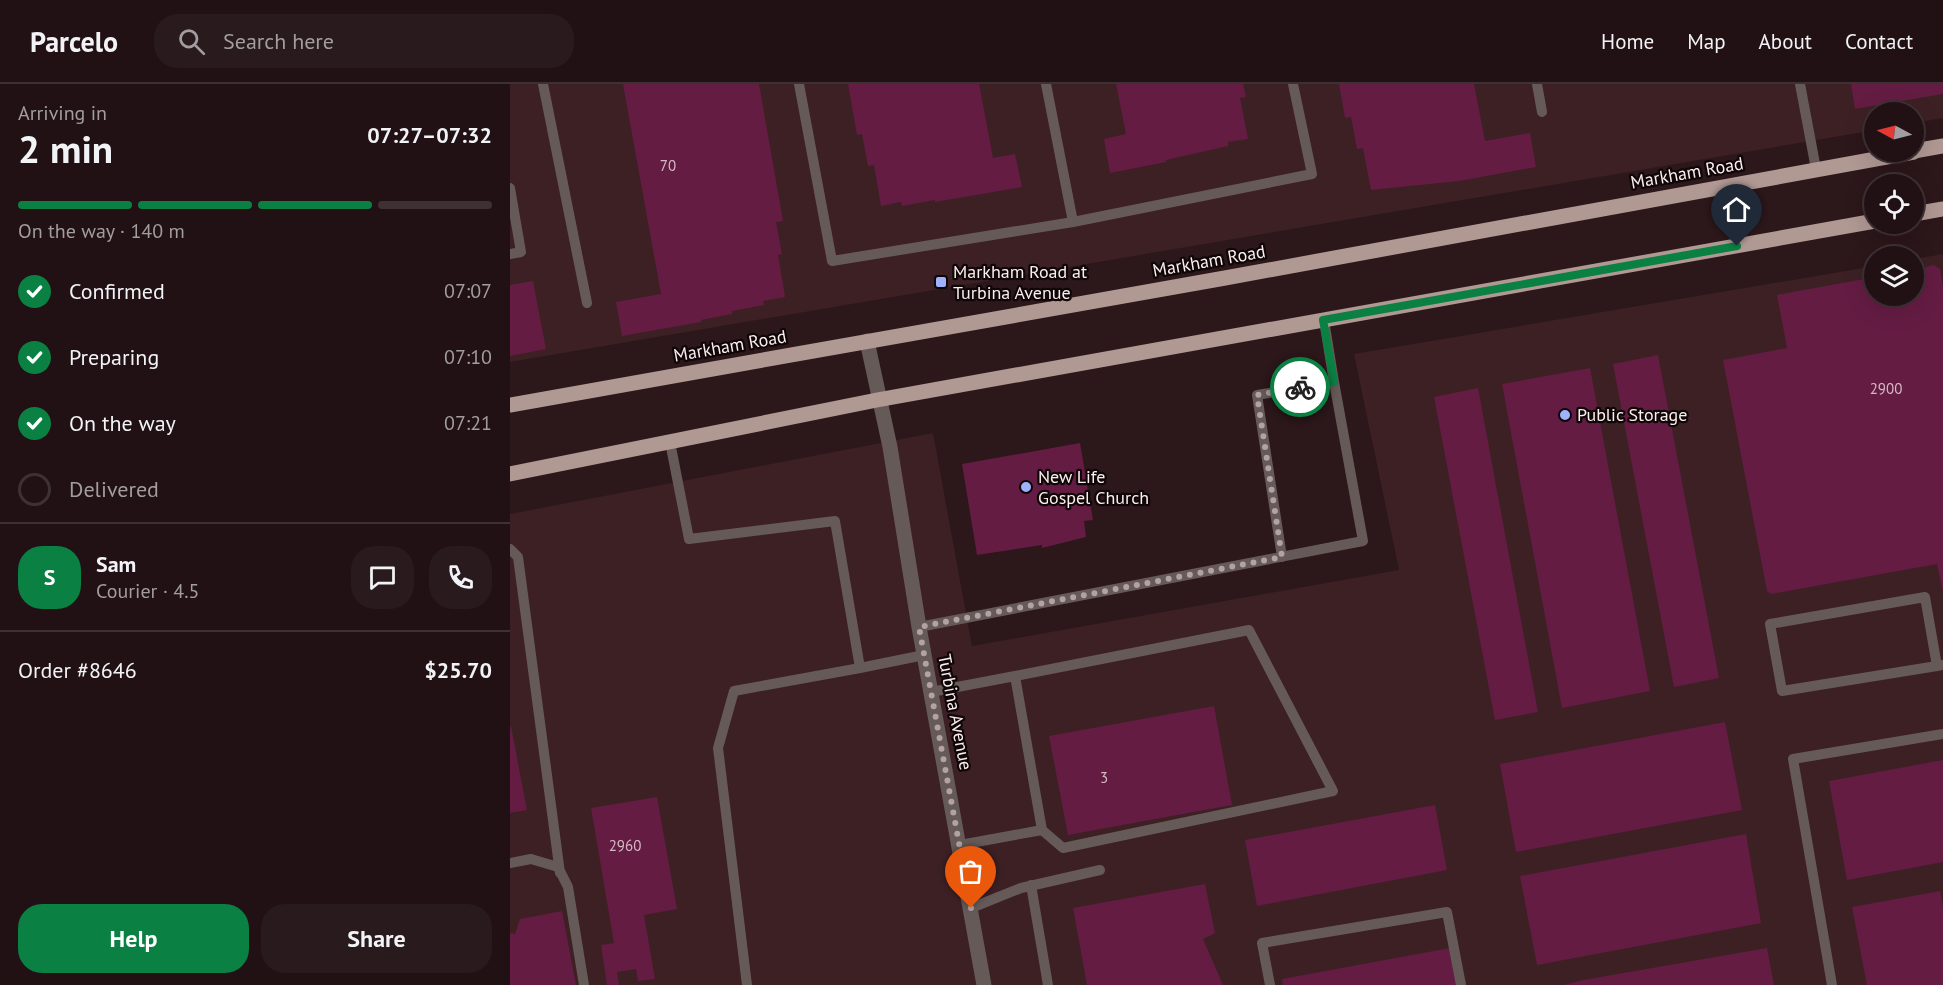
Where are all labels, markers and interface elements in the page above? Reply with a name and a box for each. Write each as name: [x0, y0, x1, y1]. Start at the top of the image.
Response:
search box: [154, 14, 574, 68]
text: Parcelo: [30, 23, 118, 60]
icon: search: [175, 25, 208, 58]
text: Search here: [223, 27, 334, 55]
text: Home: [1601, 28, 1654, 55]
text: Map: [1687, 28, 1726, 55]
text: About: [1759, 28, 1812, 55]
text: Contact: [1845, 28, 1913, 55]
text: Arriving in: [18, 100, 107, 126]
north arrow: [1864, 102, 1924, 162]
map controls: [1864, 102, 1924, 306]
text: 07:27–07:32: [367, 121, 492, 149]
text: 2 min: [18, 123, 113, 174]
street label: Markham Road: [1629, 151, 1745, 194]
house number: 70: [660, 156, 676, 175]
button: locate: [1864, 174, 1924, 234]
pin: [1711, 184, 1762, 246]
icon: home: [1720, 193, 1753, 226]
text: On the way · 140 m: [18, 218, 185, 244]
street label: Markham Road: [1151, 239, 1267, 282]
button: layers: [1864, 246, 1924, 306]
place label: Markham Road at Turbina Avenue: [953, 260, 1087, 304]
icon: check: [18, 275, 51, 308]
marker: Markham Road at Turbina Avenue: [934, 275, 948, 289]
text: Confirmed: [69, 277, 165, 305]
text: 07:07: [444, 278, 492, 304]
street label: Markham Road: [672, 324, 788, 367]
icon: check: [18, 341, 51, 374]
text: Preparing: [69, 343, 159, 371]
text: 07:10: [444, 344, 492, 370]
courier: [1270, 357, 1330, 417]
icon: bike: [1284, 371, 1317, 404]
house number: 2900: [1870, 379, 1902, 398]
place label: Public Storage: [1577, 403, 1687, 426]
icon: check: [18, 407, 51, 440]
marker: Public Storage: [1558, 408, 1572, 422]
text: On the way: [69, 409, 176, 437]
text: 07:21: [444, 410, 492, 436]
place label: New Life Gospel Church: [1038, 465, 1149, 509]
text: Delivered: [69, 475, 159, 503]
marker: New Life Gospel Church: [1019, 480, 1033, 494]
button: chat: [351, 546, 414, 609]
button: phone: [429, 546, 492, 609]
text: Sam: [96, 550, 136, 578]
text: S: [44, 563, 55, 591]
text: Courier · 4.5: [96, 578, 199, 604]
street label: Turbina Avenue: [933, 652, 978, 772]
text: Order #8646: [18, 656, 137, 684]
text: $25.70: [424, 656, 492, 684]
house number: 3: [1100, 768, 1108, 787]
house number: 2960: [609, 836, 641, 855]
pin: [945, 846, 996, 908]
icon: bag: [954, 855, 987, 888]
button: Help: [18, 904, 249, 973]
button: Share: [261, 904, 492, 973]

